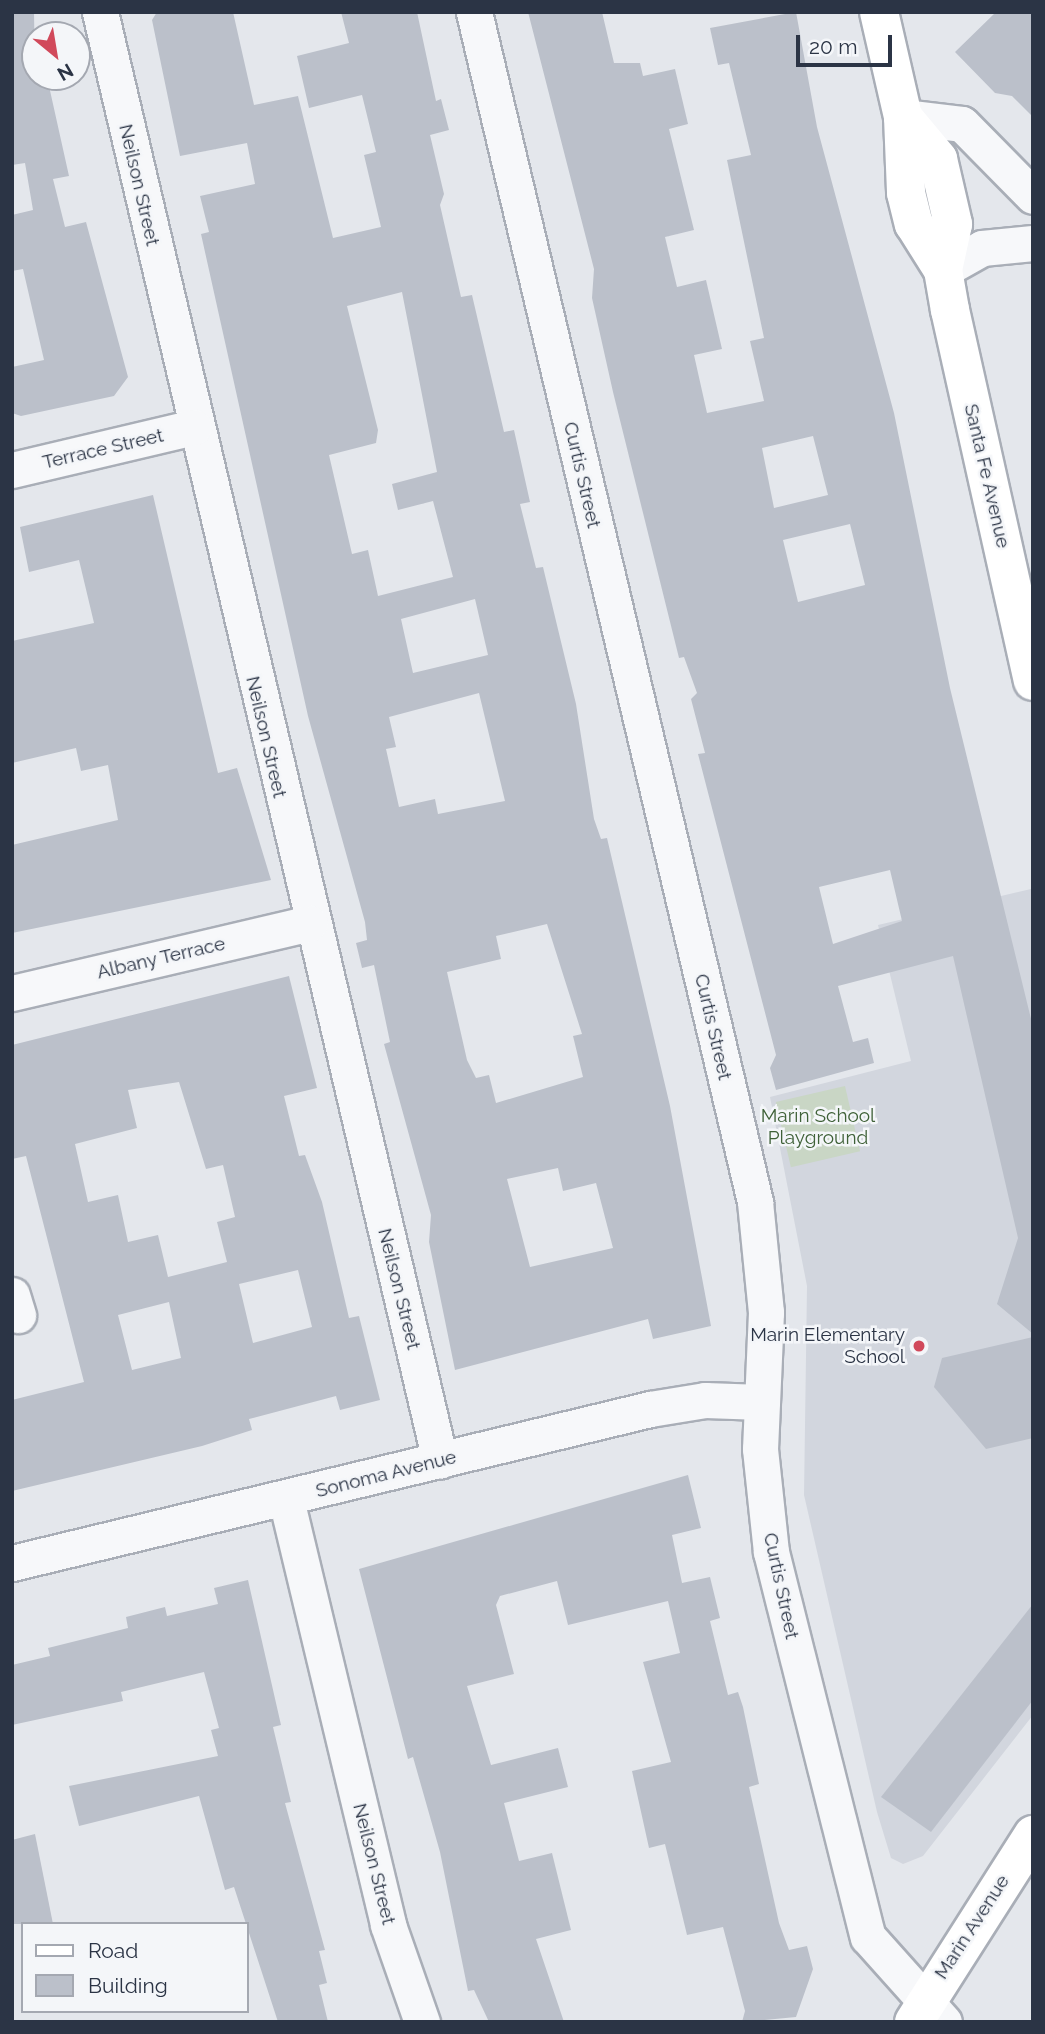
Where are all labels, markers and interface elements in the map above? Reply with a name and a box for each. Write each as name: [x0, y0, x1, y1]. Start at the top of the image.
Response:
north arrow: [21, 21, 91, 91]
scale bar: [800, 21, 896, 65]
text: 20 m: [809, 34, 857, 59]
text: N: [54, 59, 77, 86]
street label: Neilson Street: [114, 122, 164, 248]
street label: Santa Fe Avenue: [959, 401, 1015, 551]
street label: Curtis Street: [559, 420, 605, 530]
street label: Terrace Street: [40, 424, 166, 474]
street label: Neilson Street: [241, 674, 291, 800]
street label: Albany Terrace: [94, 932, 228, 984]
street label: Curtis Street: [690, 972, 736, 1082]
park label: Marin School Playground: [761, 1105, 875, 1149]
street label: Neilson Street: [373, 1226, 425, 1352]
place label: Marin Elementary School: [750, 1324, 905, 1368]
marker: Marin Elementary School: [911, 1338, 927, 1354]
street label: Sonoma Avenue: [313, 1445, 459, 1503]
street label: Curtis Street: [759, 1531, 803, 1641]
street label: Neilson Street: [348, 1801, 400, 1927]
street label: Marin Avenue: [930, 1870, 1014, 1984]
legend: [21, 1922, 248, 2013]
text: Road: [88, 1938, 138, 1963]
text: Building: [88, 1973, 168, 1998]

